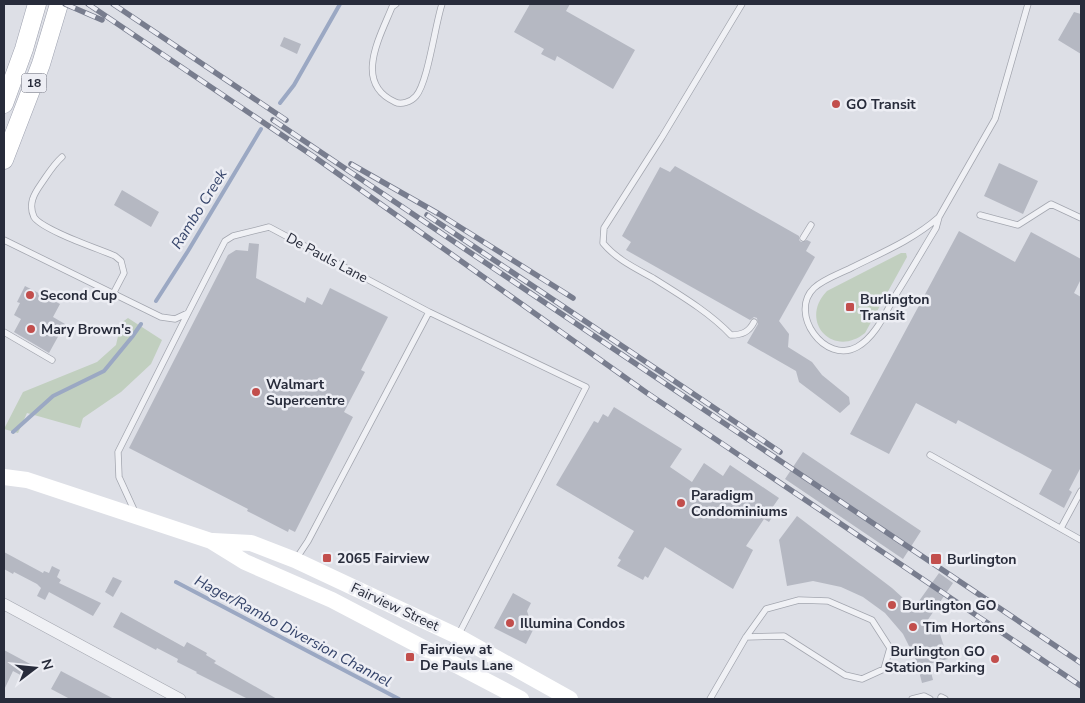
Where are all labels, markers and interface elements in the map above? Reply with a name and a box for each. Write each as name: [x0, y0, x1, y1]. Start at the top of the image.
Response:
road number: 18: [22, 74, 46, 92]
place label: GO Transit: [846, 95, 916, 114]
marker: GO Transit: [830, 98, 842, 110]
water label: Rambo Creek: [167, 165, 232, 253]
street label: De Pauls Lane: [283, 228, 371, 288]
place label: Second Cup: [40, 286, 117, 305]
marker: Second Cup: [24, 289, 36, 301]
place label: Burlington Transit: [860, 290, 929, 325]
marker: Burlington Transit: [844, 301, 856, 313]
place label: Mary Brown's: [41, 320, 131, 339]
marker: Mary Brown's: [25, 323, 37, 335]
place label: Walmart Supercentre: [266, 375, 345, 410]
marker: Walmart Supercentre: [250, 386, 262, 398]
place label: Paradigm Condominiums: [691, 486, 788, 521]
marker: Paradigm Condominiums: [675, 497, 687, 509]
place label: 2065 Fairview: [337, 549, 430, 568]
place label: Burlington: [947, 550, 1016, 569]
marker: 2065 Fairview: [321, 552, 333, 564]
marker: Burlington: [929, 552, 943, 566]
water label: Hager/Rambo Diversion Channel: [191, 570, 395, 692]
street label: Fairview Street: [348, 578, 442, 636]
place label: Burlington GO: [902, 596, 997, 615]
marker: Burlington GO: [886, 599, 898, 611]
place label: Illumina Condos: [520, 614, 625, 633]
marker: Illumina Condos: [504, 617, 516, 629]
place label: Tim Hortons: [923, 618, 1005, 637]
marker: Tim Hortons: [907, 621, 919, 633]
place label: Fairview at De Pauls Lane: [420, 640, 513, 675]
place label: Burlington GO Station Parking: [885, 642, 985, 677]
north arrow: [10, 643, 60, 693]
marker: Fairview at De Pauls Lane: [404, 651, 416, 663]
marker: Burlington GO Station Parking: [989, 653, 1001, 665]
text: N: [36, 657, 58, 672]

